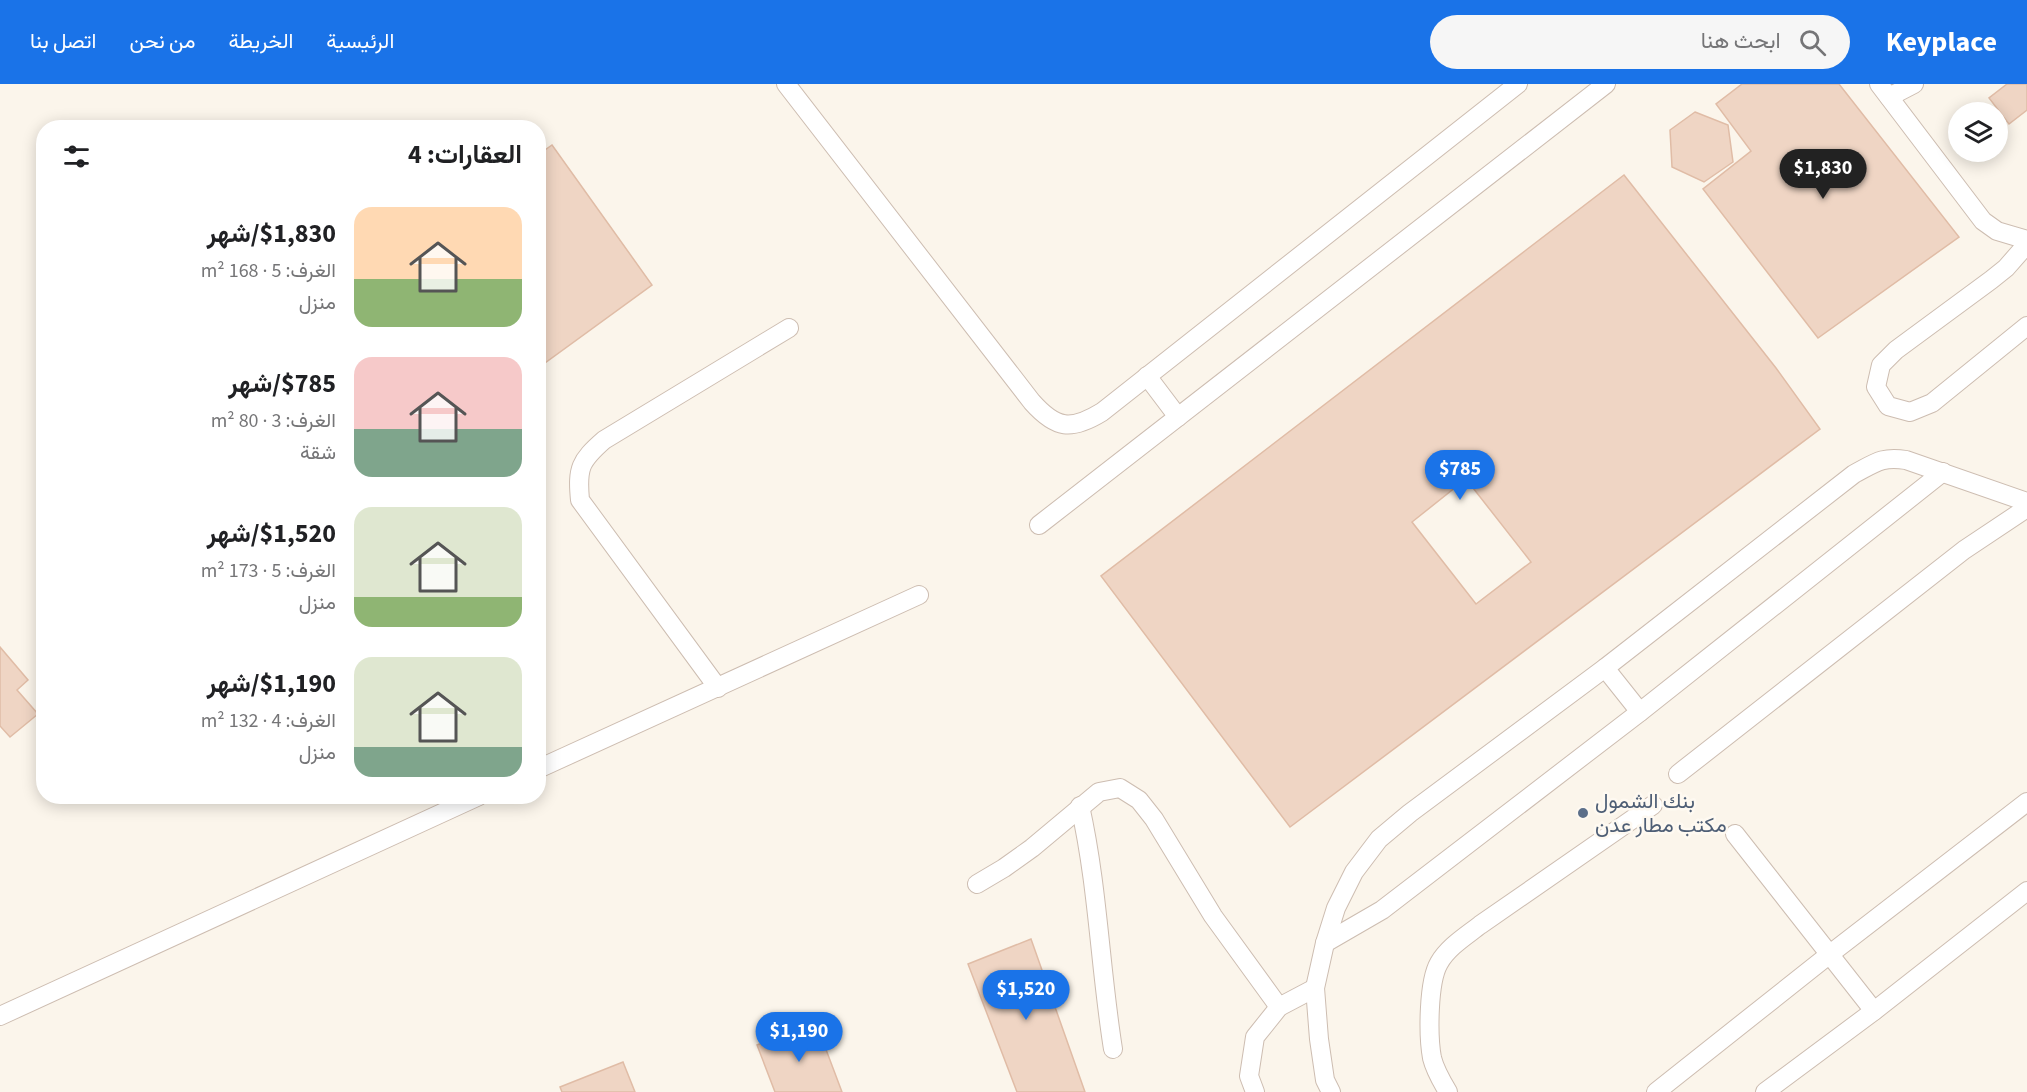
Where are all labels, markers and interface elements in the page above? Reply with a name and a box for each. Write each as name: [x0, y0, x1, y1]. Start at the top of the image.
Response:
search box: [1430, 15, 1850, 69]
text: Keyplace: [1886, 22, 1997, 62]
text: ابحث هنا: [1701, 25, 1781, 57]
text: اتصل بنا: [30, 26, 96, 56]
text: من نحن: [129, 26, 195, 56]
text: الخريطة: [228, 26, 293, 56]
text: الرئيسية: [326, 26, 394, 56]
icon: search: [1796, 26, 1829, 59]
map controls: [1948, 102, 2008, 162]
button: layers: [1948, 102, 2008, 162]
text: العقارات: 4: [408, 136, 522, 173]
icon: filters: [60, 140, 93, 173]
pin: $1,830: [1774, 149, 1872, 200]
text: $1,830: [1794, 154, 1852, 182]
text: $1,830/شهر: [207, 215, 336, 252]
icon: home: [402, 231, 474, 303]
text: الغرف: 5 · 168 m²: [201, 257, 336, 285]
text: منزل: [299, 289, 336, 317]
text: $785/شهر: [228, 365, 336, 402]
icon: home: [402, 381, 474, 453]
text: الغرف: 3 · 80 m²: [211, 407, 336, 435]
text: شقة: [300, 439, 336, 467]
pin: $785: [1424, 450, 1496, 501]
text: $785: [1439, 455, 1481, 483]
text: $1,520/شهر: [207, 515, 336, 552]
icon: home: [402, 531, 474, 603]
text: الغرف: 5 · 173 m²: [201, 557, 336, 585]
text: منزل: [299, 589, 336, 617]
text: $1,190/شهر: [207, 665, 336, 702]
icon: home: [402, 681, 474, 753]
text: الغرف: 4 · 132 m²: [201, 707, 336, 735]
text: منزل: [299, 739, 336, 767]
place label: بنك الشمول مكتب مطار عدن: [1595, 786, 1727, 840]
marker: بنك الشمول مكتب مطار عدن: [1576, 806, 1590, 820]
pin: $1,520: [977, 970, 1075, 1021]
text: $1,520: [997, 975, 1055, 1003]
pin: $1,190: [750, 1012, 848, 1063]
text: $1,190: [770, 1017, 828, 1045]

